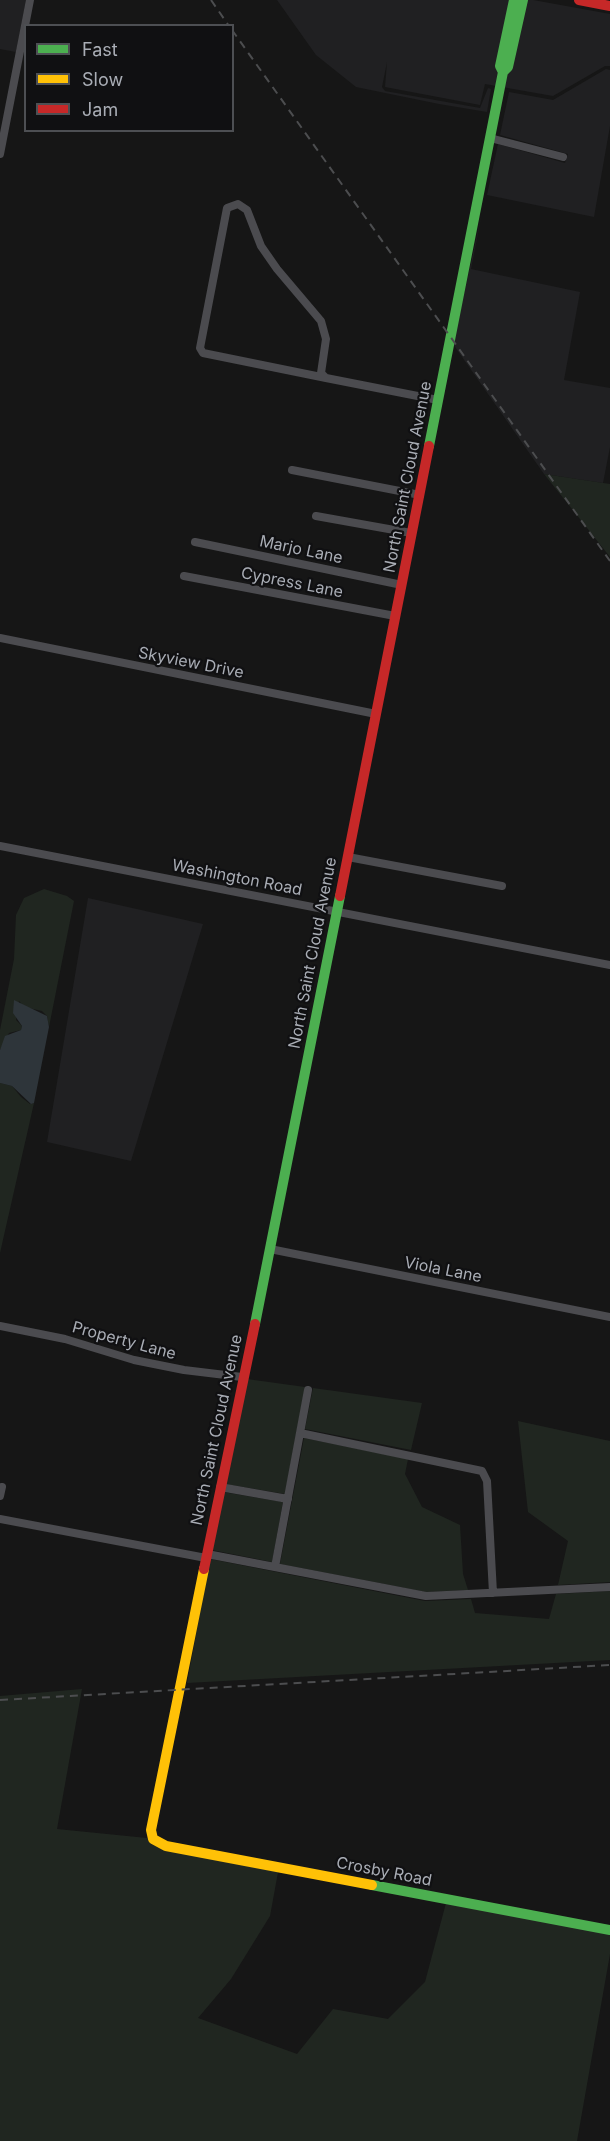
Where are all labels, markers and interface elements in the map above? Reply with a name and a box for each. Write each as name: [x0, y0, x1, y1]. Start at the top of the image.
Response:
legend: [24, 24, 234, 132]
text: Fast: [82, 39, 118, 60]
text: Slow: [82, 69, 123, 90]
text: Jam: [82, 99, 118, 120]
street label: North Saint Cloud Avenue: [380, 380, 436, 574]
street label: Marjo Lane: [258, 532, 344, 568]
street label: Cypress Lane: [239, 564, 345, 602]
street label: Skyview Drive: [137, 643, 245, 683]
street label: Washington Road: [170, 856, 304, 900]
street label: North Saint Cloud Avenue: [285, 856, 341, 1050]
street label: Viola Lane: [403, 1253, 483, 1287]
street label: Property Lane: [70, 1318, 178, 1364]
street label: North Saint Cloud Avenue: [187, 1333, 247, 1527]
street label: Crosby Road: [335, 1853, 433, 1891]

